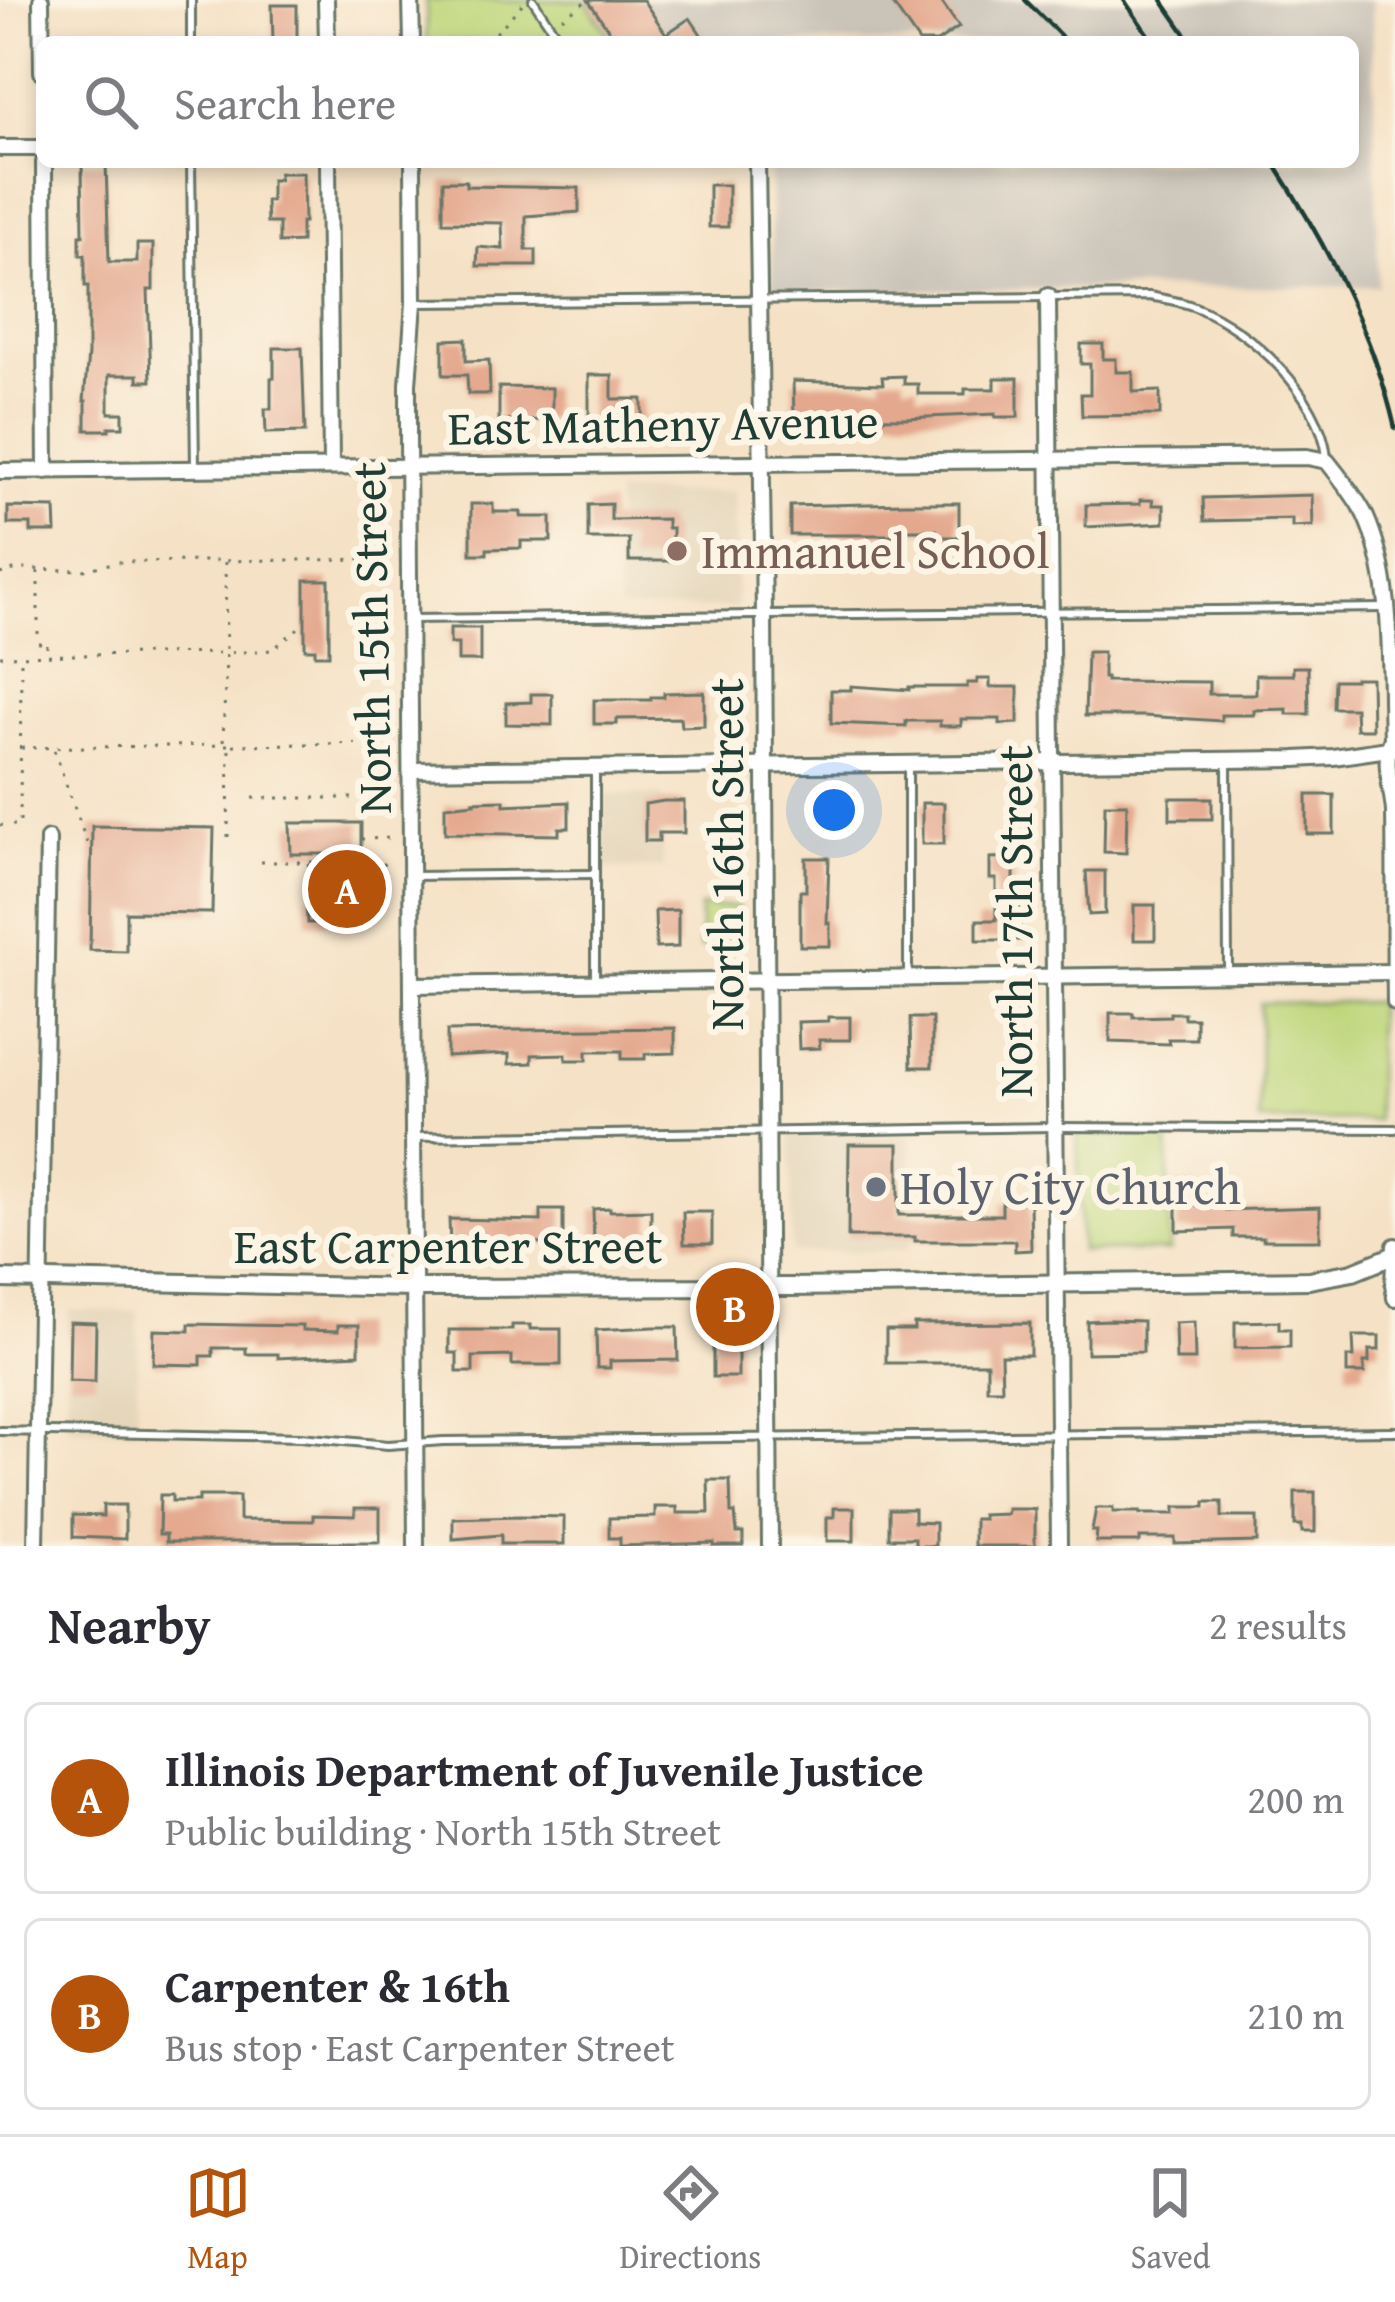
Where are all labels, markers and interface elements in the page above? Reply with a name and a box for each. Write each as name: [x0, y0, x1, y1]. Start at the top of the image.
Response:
search box: [36, 36, 1359, 168]
icon: search: [78, 69, 144, 135]
text: Search here: [174, 70, 396, 135]
street label: East Matheny Avenue: [447, 384, 879, 463]
street label: North 15th Street: [332, 461, 409, 815]
place label: Immanuel School: [701, 515, 1050, 586]
marker: Immanuel School: [664, 538, 690, 564]
street label: North 16th Street: [690, 678, 761, 1030]
street label: North 17th Street: [979, 745, 1050, 1097]
your location: [804, 780, 864, 840]
pin: A: [308, 844, 386, 934]
place label: Holy City Church: [900, 1151, 1241, 1222]
marker: Holy City Church: [863, 1174, 889, 1200]
street label: East Carpenter Street: [234, 1210, 662, 1281]
pin: B: [696, 1262, 774, 1352]
text: Nearby: [48, 1587, 211, 1662]
text: 2 results: [1209, 1596, 1347, 1653]
text: Illinois Department of Juvenile Justice: [165, 1737, 924, 1802]
text: A: [78, 1770, 102, 1827]
text: 200 m: [1247, 1770, 1344, 1827]
text: Public building · North 15th Street: [165, 1802, 721, 1859]
text: Carpenter & 16th: [165, 1953, 510, 2018]
text: B: [78, 1986, 102, 2043]
text: 210 m: [1247, 1986, 1344, 2043]
text: Bus stop · East Carpenter Street: [165, 2018, 674, 2075]
tab: Map: [185, 2160, 251, 2280]
tab: Directions: [620, 2160, 761, 2280]
tab: Saved: [1131, 2160, 1210, 2280]

